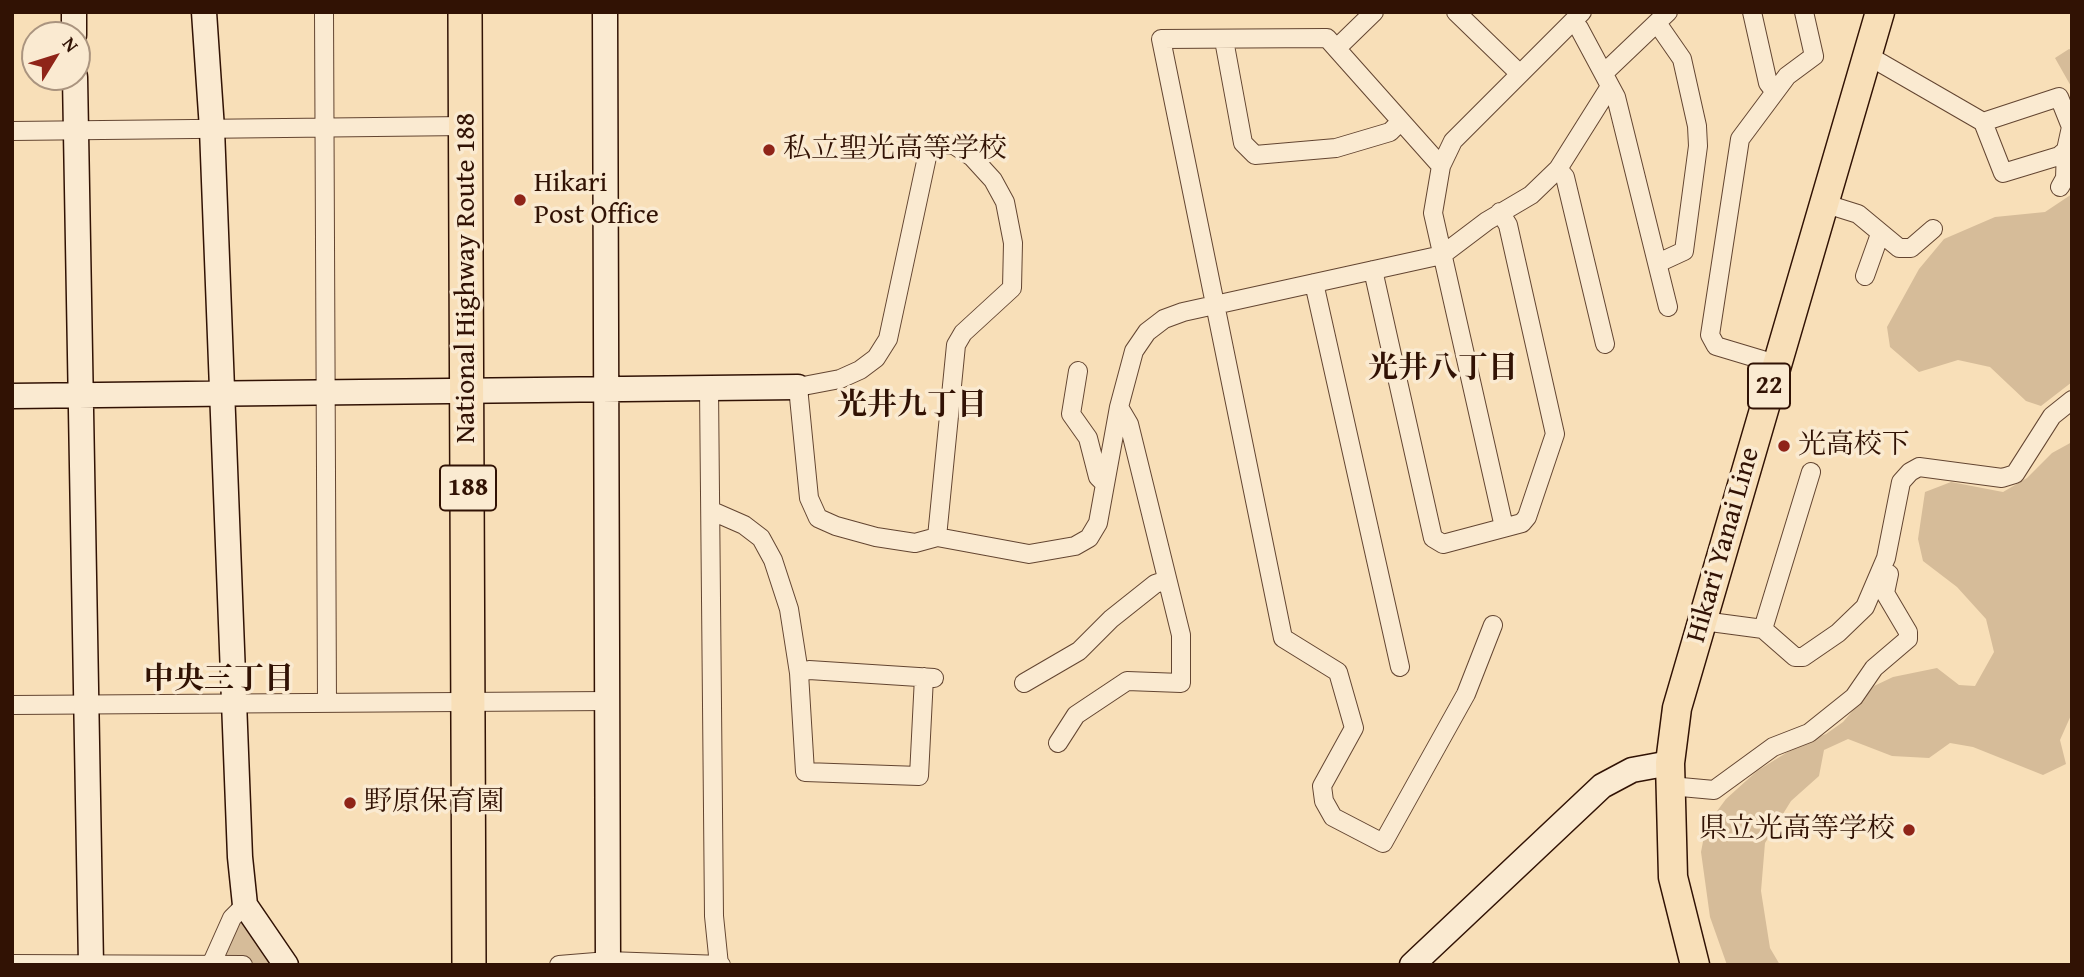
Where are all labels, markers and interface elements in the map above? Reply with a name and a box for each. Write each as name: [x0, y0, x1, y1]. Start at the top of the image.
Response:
north arrow: [21, 21, 91, 91]
text: N: [56, 31, 86, 58]
street label: National Highway Route 188: [450, 113, 484, 443]
place label: 私立聖光高等学校: [783, 133, 1007, 167]
marker: 私立聖光高等学校: [761, 142, 777, 158]
place label: Hikari Post Office: [534, 167, 659, 233]
marker: Hikari Post Office: [512, 192, 528, 208]
district label: 光井八丁目: [1368, 351, 1518, 387]
road number: 22: [1748, 364, 1790, 408]
district label: 光井九丁目: [837, 388, 987, 424]
place label: 光高校下: [1798, 429, 1910, 463]
marker: 光高校下: [1776, 438, 1792, 454]
street label: Hikari Yanai Line: [1680, 444, 1768, 646]
road number: 188: [440, 466, 496, 510]
district label: 中央三丁目: [144, 662, 294, 698]
place label: 野原保育園: [364, 786, 504, 820]
marker: 野原保育園: [342, 795, 358, 811]
place label: 県立光高等学校: [1699, 813, 1895, 847]
marker: 県立光高等学校: [1901, 822, 1917, 838]

